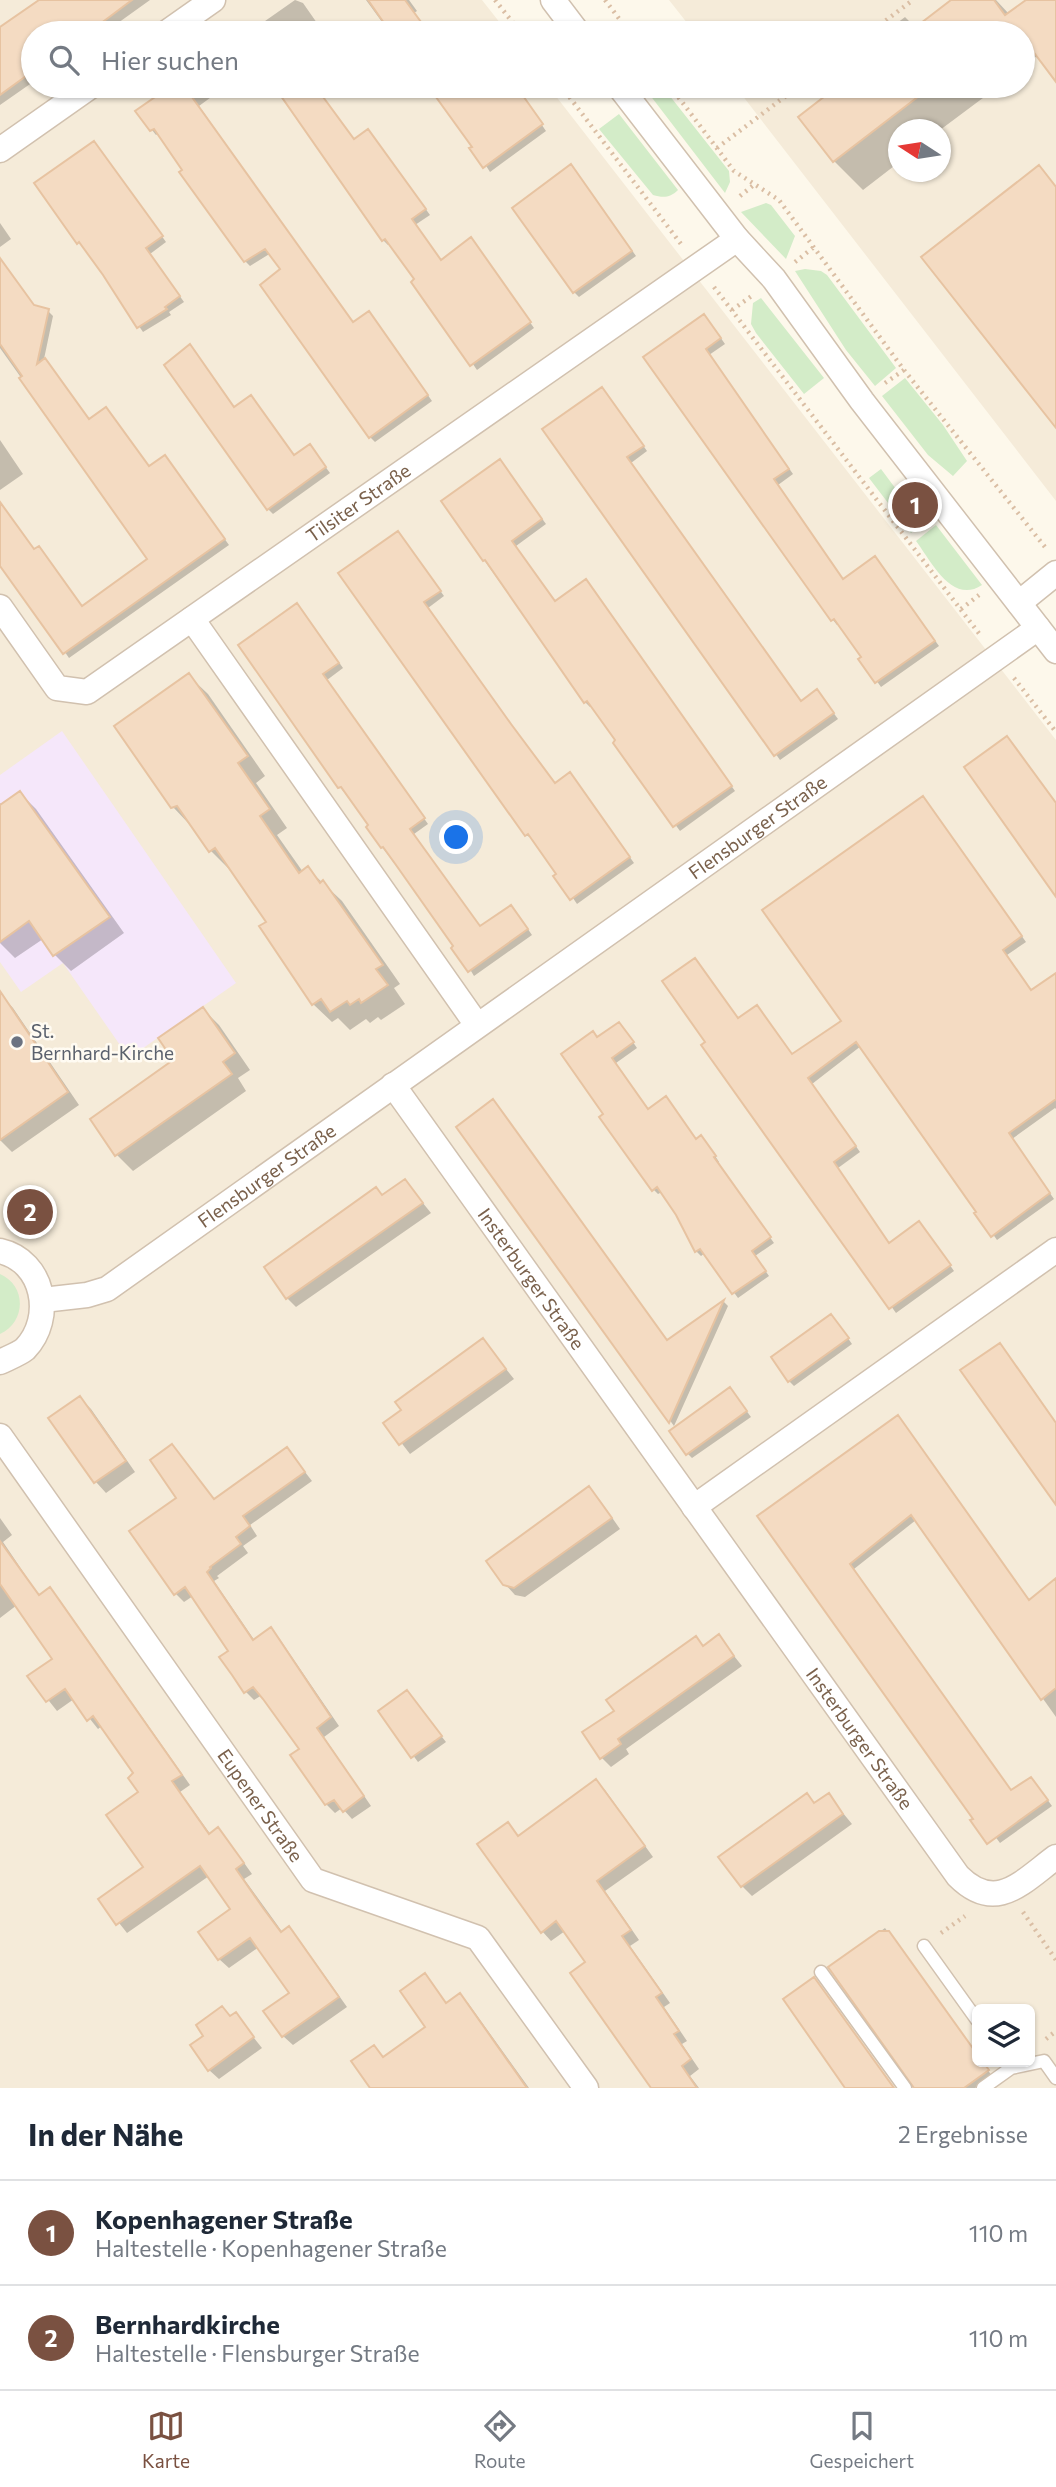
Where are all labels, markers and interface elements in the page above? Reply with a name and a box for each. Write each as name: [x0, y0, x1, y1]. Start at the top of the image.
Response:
search box: [21, 21, 1035, 98]
icon: search: [45, 41, 83, 79]
text: Hier suchen: [101, 44, 239, 75]
north arrow: [888, 119, 951, 182]
street label: Tilsiter Straße: [301, 458, 415, 547]
pin: 1: [892, 479, 938, 531]
street label: Flensburger Straße: [684, 770, 831, 884]
your location: [439, 820, 473, 854]
place label: St. Bernhard-Kirche: [31, 1019, 174, 1064]
marker: St. Bernhard-Kirche: [9, 1034, 25, 1050]
street label: Flensburger Straße: [193, 1118, 340, 1232]
pin: 2: [7, 1186, 53, 1238]
street label: Insterburger Straße: [473, 1203, 590, 1354]
street label: Insterburger Straße: [802, 1663, 918, 1813]
street label: Eupener Straße: [213, 1744, 309, 1866]
map controls: [972, 2004, 1035, 2067]
button: layers: [972, 2004, 1035, 2067]
text: In der Nähe: [28, 2115, 183, 2152]
text: 2 Ergebnisse: [898, 2120, 1028, 2148]
text: Kopenhagener Straße: [95, 2203, 353, 2234]
text: 1: [46, 2219, 56, 2247]
text: 110 m: [969, 2219, 1028, 2247]
text: Haltestelle · Kopenhagener Straße: [95, 2234, 447, 2262]
text: Bernhardkirche: [95, 2308, 280, 2339]
text: 2: [44, 2324, 58, 2352]
text: 110 m: [969, 2324, 1028, 2352]
text: Haltestelle · Flensburger Straße: [95, 2339, 420, 2367]
tab: Karte: [142, 2407, 190, 2472]
tab: Route: [474, 2407, 526, 2472]
tab: Gespeichert: [810, 2407, 914, 2472]

